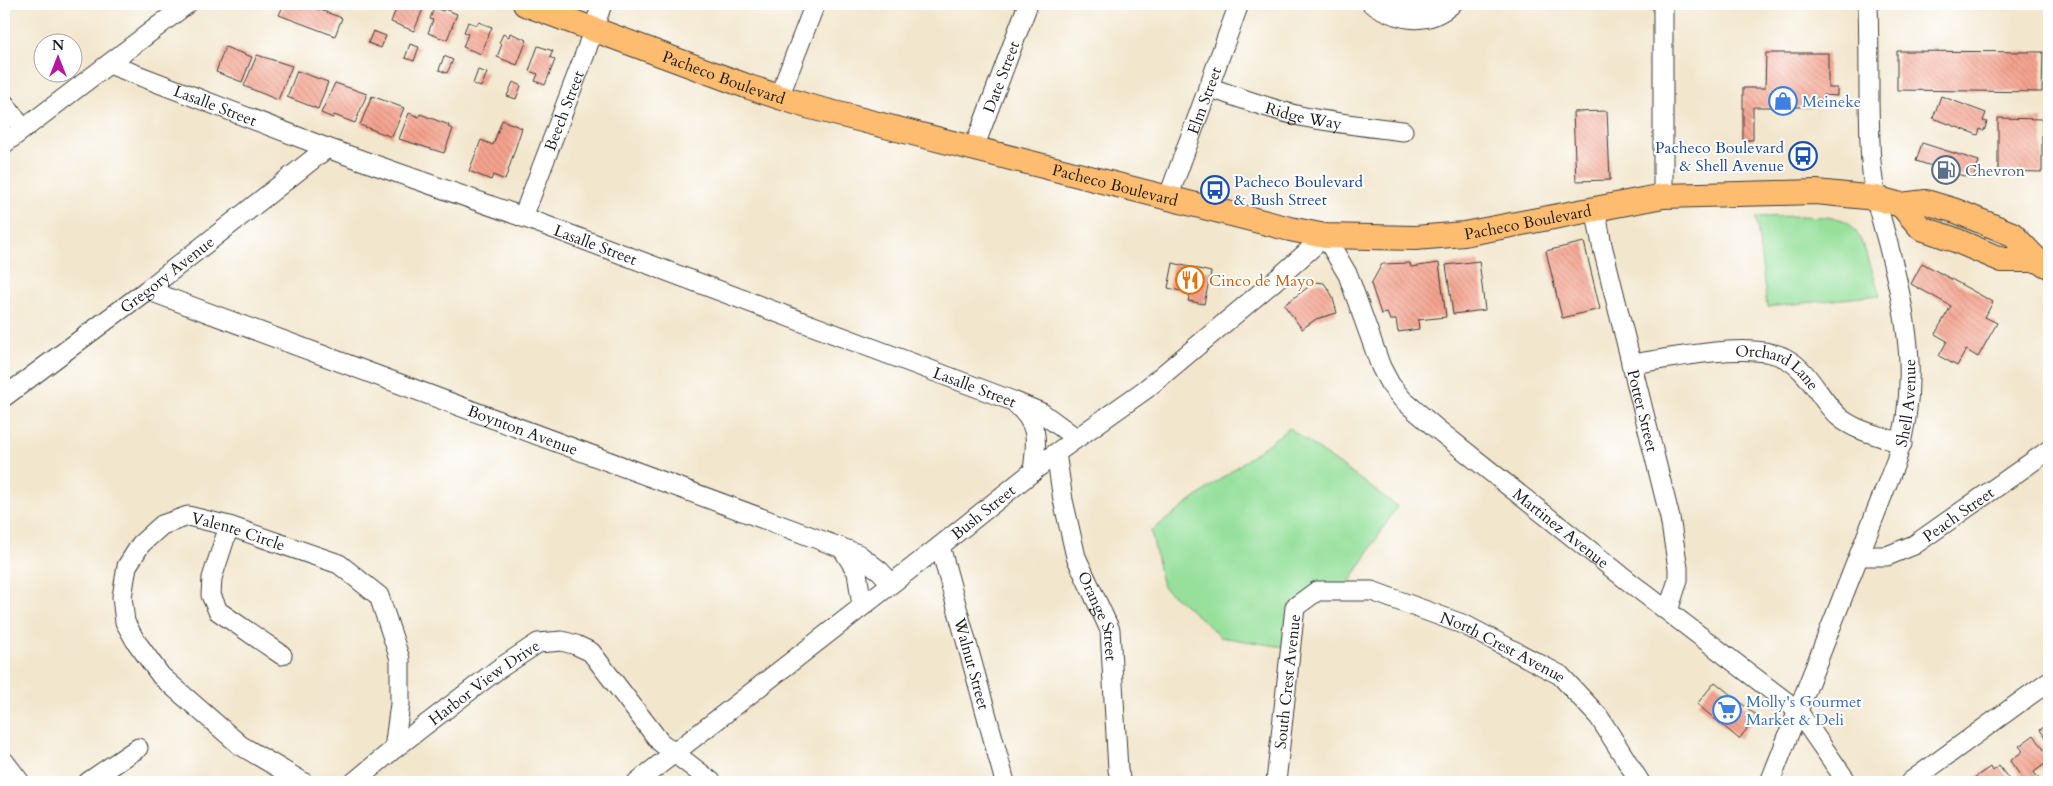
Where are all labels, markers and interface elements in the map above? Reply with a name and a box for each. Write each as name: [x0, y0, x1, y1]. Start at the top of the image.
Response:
north arrow: [32, 32, 82, 82]
text: N: [52, 36, 64, 55]
street label: Date Street: [978, 38, 1025, 116]
street label: Pacheco Boulevard: [659, 46, 788, 110]
street label: Elm Street: [1182, 64, 1227, 137]
street label: Beech Street: [539, 67, 590, 154]
street label: Lasalle Street: [170, 80, 260, 132]
shop icon: Meineke: [1768, 86, 1798, 116]
place label: Meineke: [1802, 91, 1861, 113]
street label: Ridge Way: [1262, 97, 1344, 135]
place label: Pacheco Boulevard & Shell Avenue: [1655, 137, 1784, 177]
bus stop icon: Pacheco Boulevard & Shell Avenue: [1788, 141, 1818, 171]
fuel station icon: Chevron: [1931, 155, 1961, 185]
street label: Pacheco Boulevard: [1050, 159, 1181, 212]
place label: Chevron: [1965, 160, 2025, 182]
place label: Pacheco Boulevard & Bush Street: [1234, 171, 1363, 211]
bus stop icon: Pacheco Boulevard & Bush Street: [1200, 175, 1230, 205]
street label: Pacheco Boulevard: [1462, 200, 1594, 246]
street label: Lasalle Street: [551, 220, 640, 271]
street label: Gregory Avenue: [116, 231, 219, 319]
restaurant icon: Cinco de Mayo: [1175, 265, 1205, 295]
place label: Cinco de Mayo: [1209, 270, 1315, 292]
street label: Orchard Lane: [1735, 340, 1824, 395]
street label: Shell Avenue: [1890, 358, 1921, 449]
street label: Lasalle Street: [930, 362, 1019, 413]
street label: Potter Street: [1621, 367, 1663, 454]
street label: Boynton Avenue: [464, 400, 581, 461]
street label: Bush Street: [947, 480, 1020, 545]
street label: Peach Street: [1919, 482, 1999, 548]
street label: Martinez Avenue: [1508, 484, 1613, 574]
street label: Valente Circle: [189, 507, 288, 557]
street label: Orange Street: [1072, 568, 1122, 661]
street label: North Crest Avenue: [1437, 607, 1571, 687]
street label: South Crest Avenue: [1270, 613, 1306, 750]
street label: Walnut Street: [948, 614, 995, 712]
street label: Harbor View Drive: [424, 635, 544, 731]
place label: Molly's Gourmet Market & Deli: [1746, 691, 1861, 731]
supermarket icon: Molly's Gourmet Market & Deli: [1712, 695, 1742, 725]

